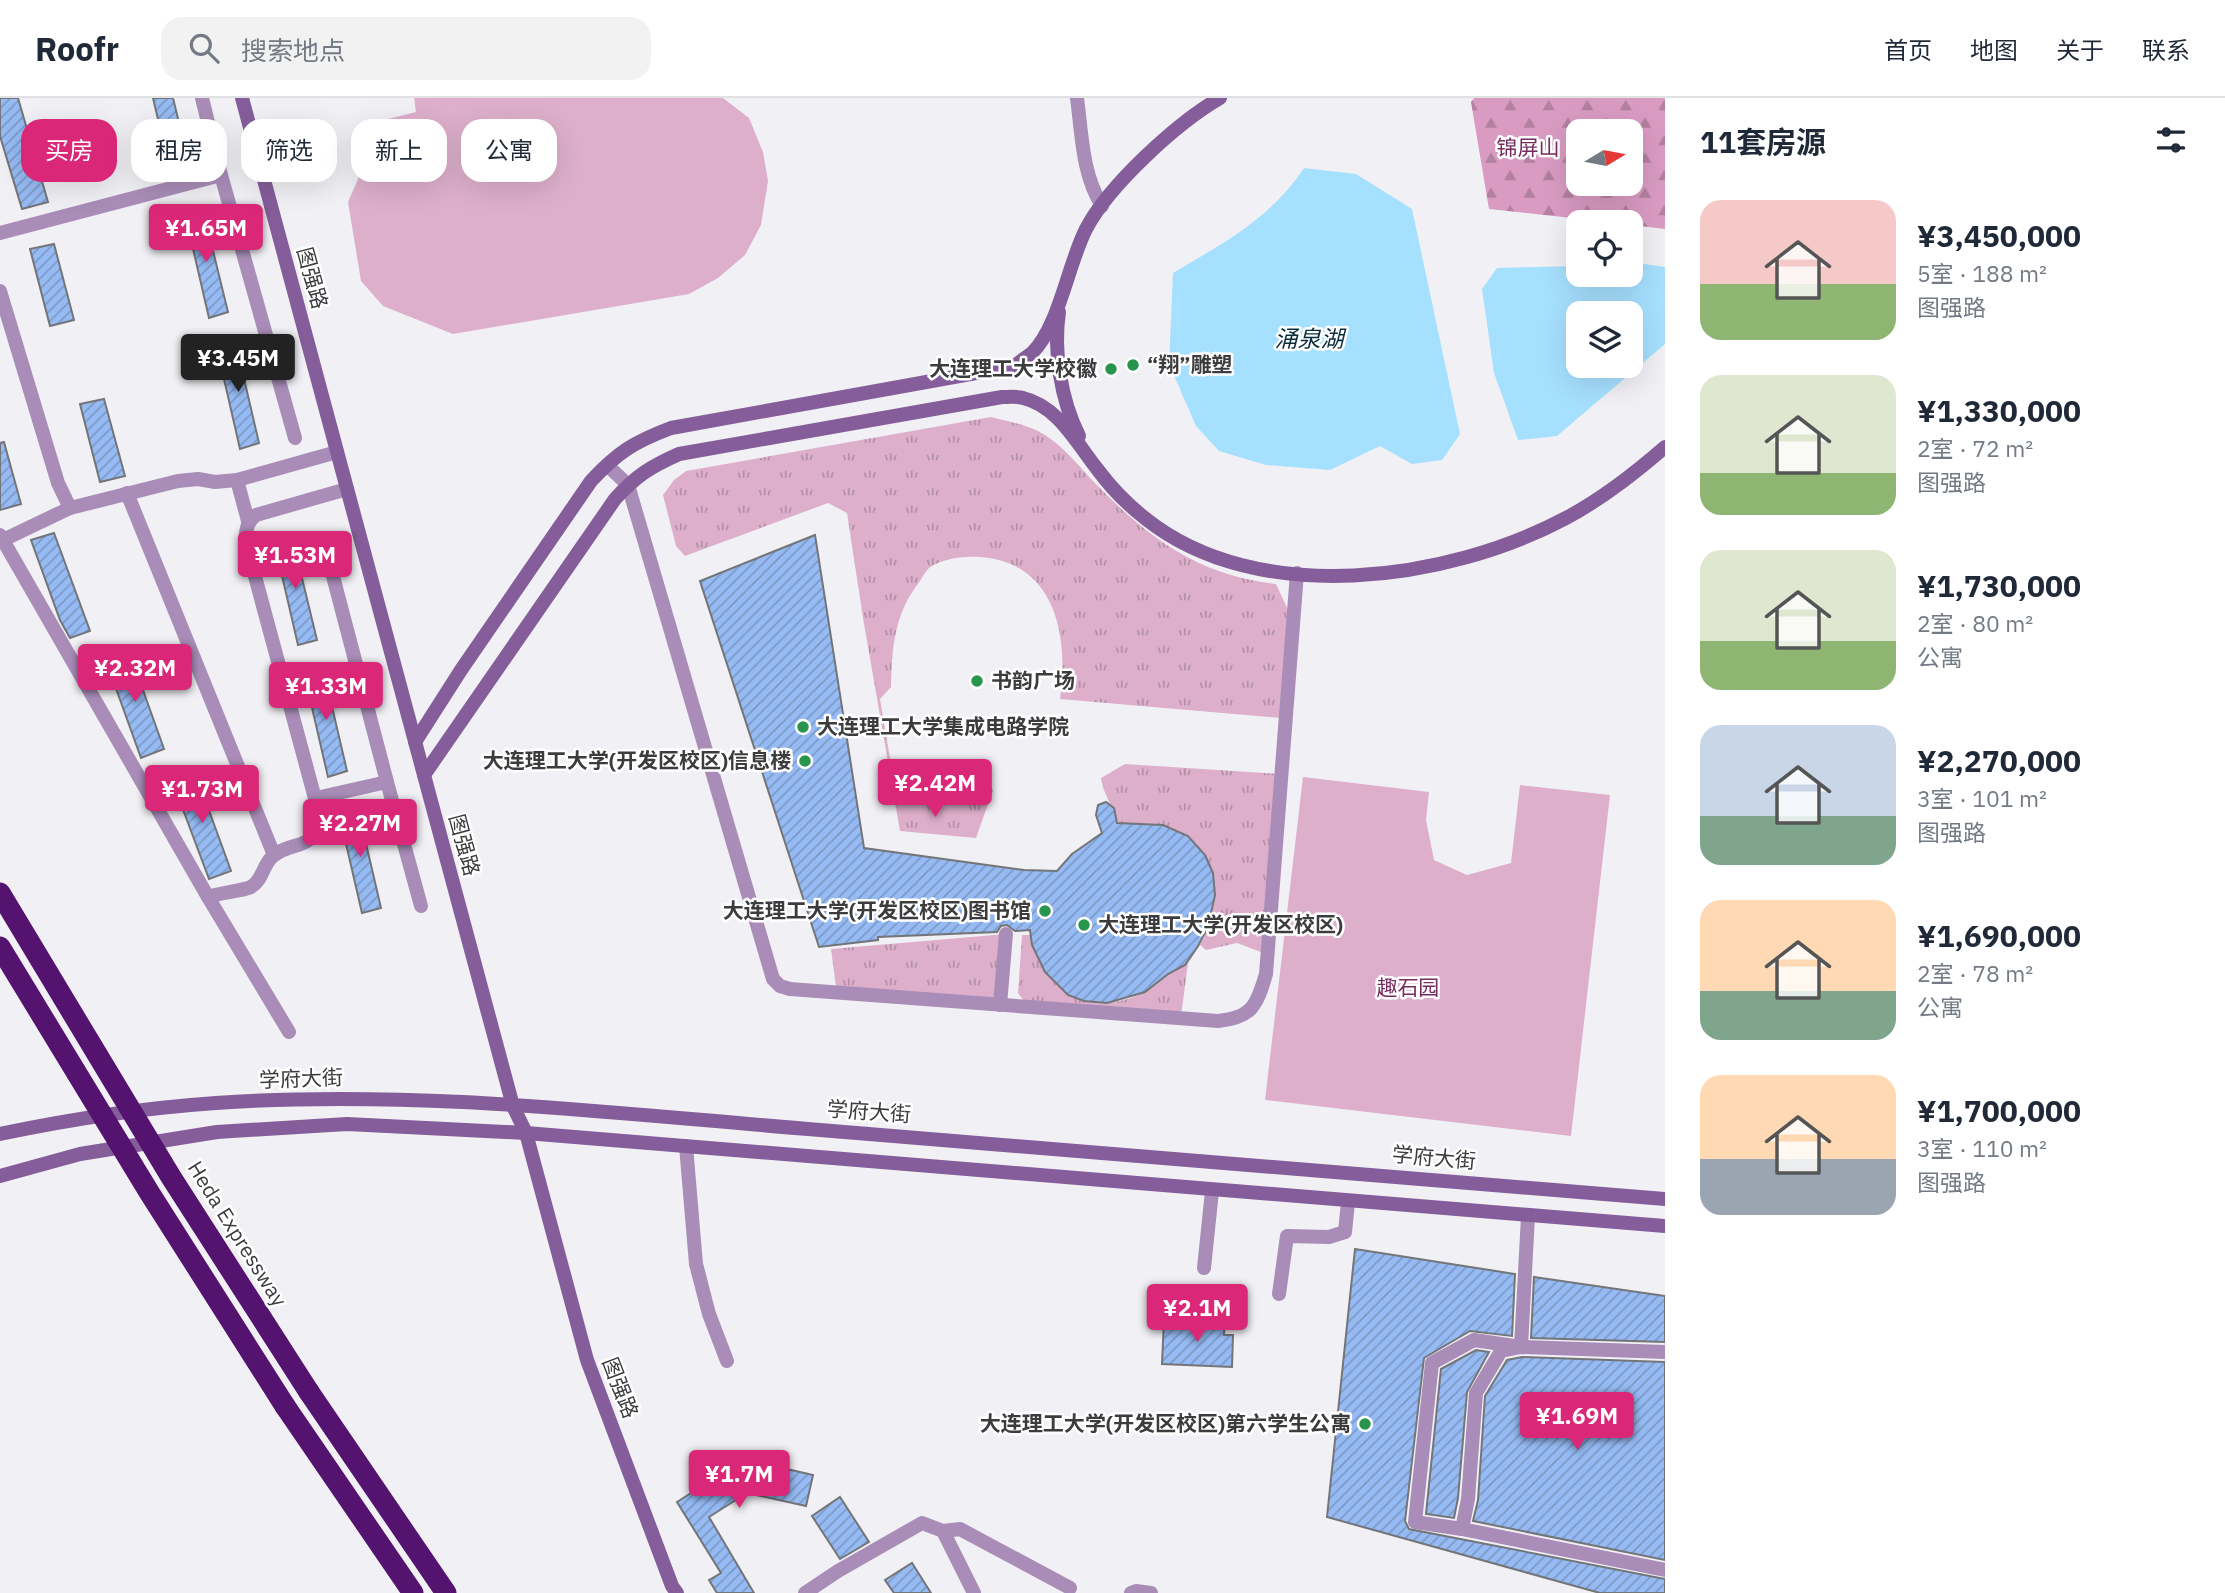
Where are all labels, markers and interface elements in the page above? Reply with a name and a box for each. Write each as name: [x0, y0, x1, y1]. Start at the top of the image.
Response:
search box: [161, 17, 651, 80]
text: Roofr: [35, 27, 119, 70]
icon: search: [185, 29, 223, 67]
text: 搜索地点: [241, 33, 345, 67]
text: 首页: [1884, 34, 1932, 66]
text: 地图: [1970, 34, 2018, 66]
text: 关于: [2056, 34, 2104, 66]
text: 联系: [2142, 34, 2190, 66]
chip: 买房: [21, 119, 117, 182]
chip: 租房: [131, 119, 227, 182]
chip: 筛选: [241, 119, 337, 182]
chip: 新上: [351, 119, 447, 182]
chip: 公寓: [461, 119, 557, 182]
north arrow: [1566, 119, 1643, 196]
map controls: [1566, 119, 1643, 378]
icon: filters: [2152, 121, 2190, 159]
text: 11套房源: [1700, 122, 1826, 161]
park label: 锦屏山: [1497, 133, 1560, 161]
pin: ¥1.65M: [149, 204, 263, 264]
button: locate: [1566, 210, 1643, 287]
text: ¥1.65M: [165, 212, 247, 242]
text: ¥3,450,000: [1917, 216, 2081, 255]
icon: home: [1756, 228, 1840, 312]
street label: 图强路: [291, 244, 335, 312]
text: 5室 · 188 m²: [1917, 258, 2047, 288]
text: 图强路: [1917, 292, 1986, 322]
button: layers: [1566, 301, 1643, 378]
water label: 涌泉湖: [1275, 323, 1347, 353]
pin: ¥3.45M: [181, 334, 295, 394]
text: ¥3.45M: [197, 342, 279, 372]
place label: “翔”雕塑: [1147, 350, 1232, 378]
place label: 大连理工大学校徽: [929, 354, 1097, 382]
marker: “翔”雕塑: [1125, 357, 1141, 373]
marker: 大连理工大学校徽: [1103, 361, 1119, 377]
text: ¥1,330,000: [1917, 391, 2081, 430]
icon: home: [1756, 403, 1840, 487]
text: 2室 · 72 m²: [1917, 433, 2033, 463]
text: 图强路: [1917, 467, 1986, 497]
pin: ¥1.53M: [238, 532, 352, 591]
text: ¥1.53M: [254, 539, 336, 569]
text: ¥1,730,000: [1917, 566, 2081, 605]
icon: home: [1756, 578, 1840, 662]
text: 2室 · 80 m²: [1917, 608, 2033, 638]
text: 公寓: [1917, 642, 1963, 672]
pin: ¥2.32M: [78, 644, 192, 704]
text: ¥2.32M: [94, 652, 176, 682]
pin: ¥1.33M: [269, 662, 383, 722]
place label: 书韵广场: [991, 666, 1075, 694]
text: ¥1.33M: [285, 670, 367, 700]
marker: 书韵广场: [969, 673, 985, 689]
place label: 大连理工大学集成电路学院: [817, 712, 1069, 740]
marker: 大连理工大学集成电路学院: [795, 719, 811, 735]
text: ¥2,270,000: [1917, 741, 2081, 780]
place label: 大连理工大学(开发区校区)信息楼: [483, 746, 791, 774]
marker: 大连理工大学(开发区校区)信息楼: [797, 753, 813, 769]
icon: home: [1756, 753, 1840, 837]
pin: ¥2.42M: [878, 760, 992, 819]
pin: ¥1.73M: [145, 766, 259, 825]
text: ¥2.42M: [894, 767, 976, 797]
text: ¥1.73M: [161, 773, 243, 803]
text: 3室 · 101 m²: [1917, 783, 2047, 813]
pin: ¥2.27M: [303, 800, 417, 859]
text: ¥2.27M: [319, 807, 401, 837]
street label: 图强路: [443, 811, 487, 879]
text: 图强路: [1917, 817, 1986, 847]
place label: 大连理工大学(开发区校区)图书馆: [723, 896, 1031, 924]
marker: 大连理工大学(开发区校区)图书馆: [1037, 903, 1053, 919]
place label: 大连理工大学(开发区校区): [1098, 910, 1343, 938]
text: ¥1,690,000: [1917, 916, 2081, 955]
marker: 大连理工大学(开发区校区): [1076, 917, 1092, 933]
icon: home: [1756, 928, 1840, 1012]
text: 2室 · 78 m²: [1917, 958, 2033, 988]
park label: 趣石园: [1377, 973, 1440, 1001]
text: 公寓: [1917, 992, 1963, 1022]
street label: 学府大街: [259, 1063, 343, 1093]
text: ¥1,700,000: [1917, 1091, 2081, 1130]
street label: 学府大街: [826, 1094, 912, 1128]
icon: home: [1756, 1103, 1840, 1187]
text: 3室 · 110 m²: [1917, 1133, 2047, 1163]
street label: 学府大街: [1391, 1139, 1477, 1175]
street label: Heda Expressway: [182, 1155, 294, 1312]
text: 图强路: [1917, 1167, 1986, 1197]
pin: ¥2.1M: [1148, 1284, 1246, 1344]
text: ¥2.1M: [1163, 1292, 1231, 1322]
street label: 图强路: [597, 1353, 645, 1422]
pin: ¥1.69M: [1520, 1392, 1634, 1452]
text: ¥1.69M: [1536, 1400, 1618, 1430]
place label: 大连理工大学(开发区校区)第六学生公寓: [980, 1409, 1351, 1437]
marker: 大连理工大学(开发区校区)第六学生公寓: [1357, 1416, 1373, 1432]
pin: ¥1.7M: [690, 1450, 788, 1510]
text: ¥1.7M: [705, 1458, 773, 1488]

